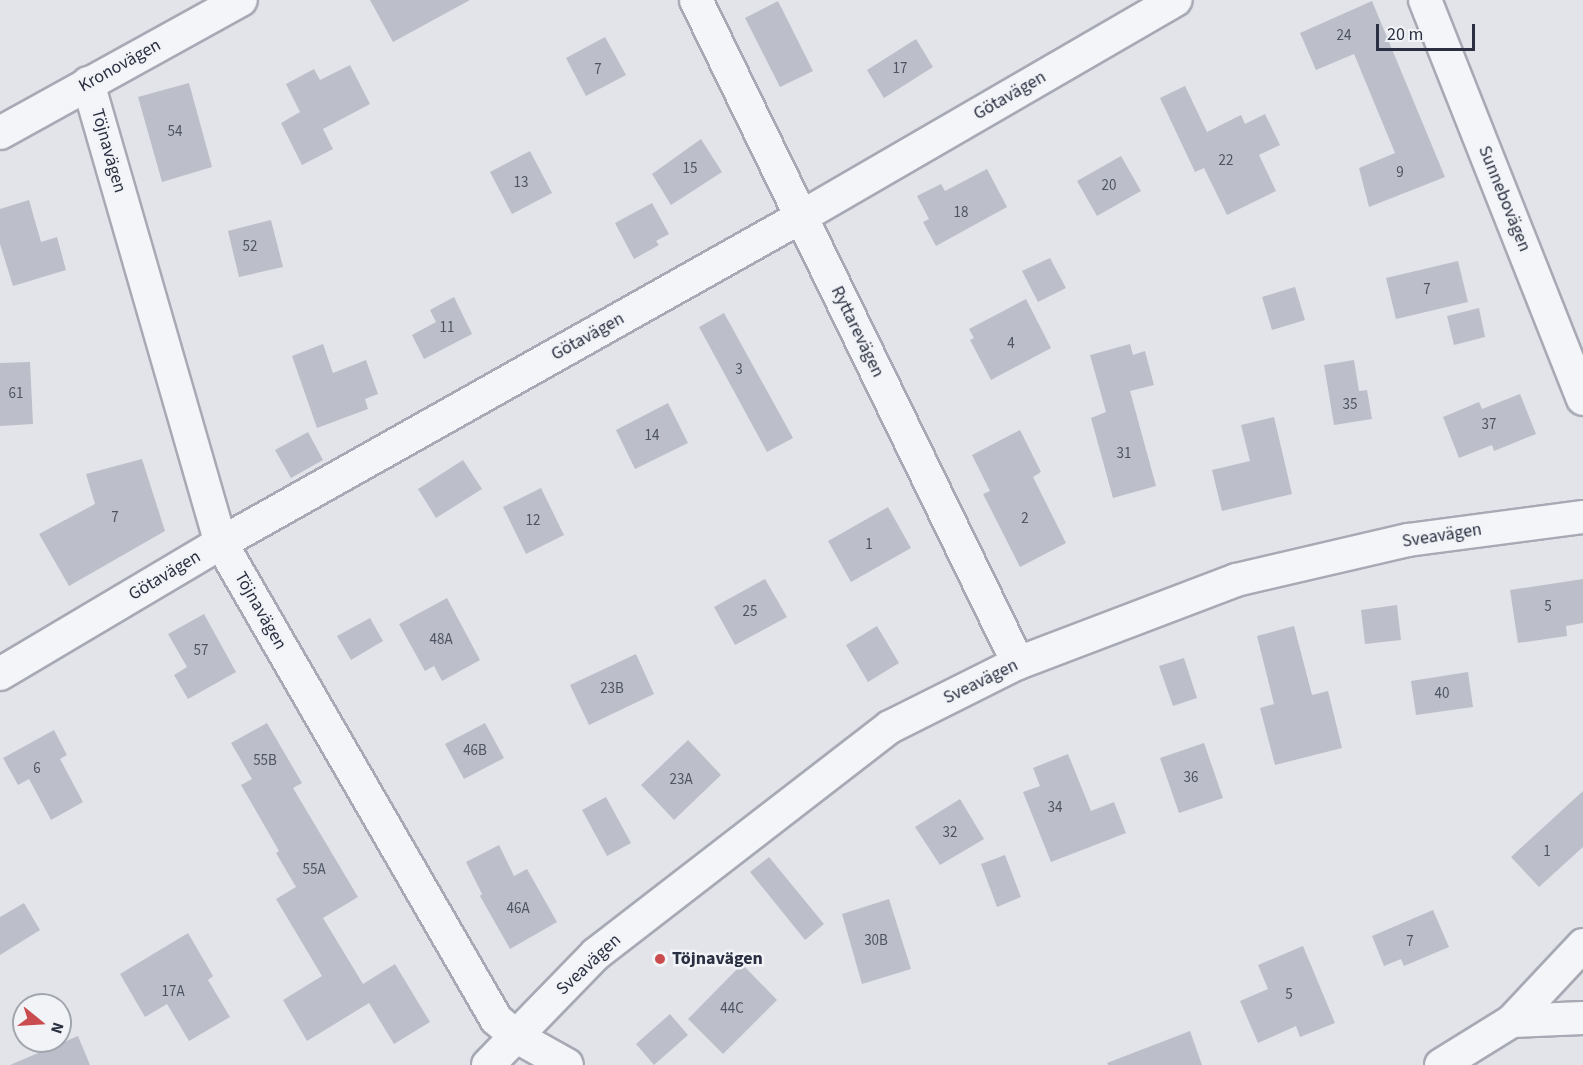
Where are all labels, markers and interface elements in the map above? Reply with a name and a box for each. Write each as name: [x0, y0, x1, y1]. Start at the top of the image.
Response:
scale bar: [1379, 12, 1478, 50]
text: 20 m: [1387, 22, 1423, 47]
house number: 24: [1337, 27, 1351, 45]
street label: Kronovägen: [75, 35, 165, 97]
house number: 17: [893, 60, 907, 78]
house number: 7: [594, 61, 602, 79]
street label: Götavägen: [970, 67, 1050, 125]
street label: Töjnavägen: [86, 107, 130, 195]
house number: 54: [168, 123, 182, 141]
street label: Sunnebovägen: [1473, 143, 1535, 255]
house number: 22: [1219, 152, 1233, 170]
house number: 15: [683, 160, 697, 178]
house number: 9: [1396, 164, 1404, 182]
house number: 13: [514, 174, 528, 192]
house number: 20: [1102, 177, 1116, 195]
house number: 18: [954, 204, 968, 222]
house number: 52: [243, 238, 257, 256]
house number: 7: [1423, 281, 1431, 299]
street label: Ryttarevägen: [826, 283, 888, 381]
street label: Götavägen: [548, 308, 628, 366]
house number: 11: [440, 319, 454, 337]
house number: 4: [1007, 335, 1015, 353]
house number: 3: [735, 361, 743, 379]
house number: 61: [9, 385, 23, 403]
house number: 35: [1343, 396, 1357, 414]
house number: 37: [1482, 416, 1496, 434]
house number: 14: [645, 427, 659, 445]
house number: 31: [1117, 445, 1131, 463]
house number: 7: [111, 509, 119, 527]
house number: 2: [1021, 510, 1029, 528]
house number: 12: [526, 512, 540, 530]
street label: Sveavägen: [1401, 519, 1483, 553]
house number: 1: [865, 536, 873, 554]
street label: Götavägen: [125, 546, 205, 606]
street label: Töjnavägen: [229, 568, 291, 654]
house number: 5: [1544, 598, 1552, 616]
house number: 25: [743, 603, 757, 621]
house number: 48A: [429, 631, 453, 649]
house number: 57: [194, 642, 208, 660]
street label: Sveavägen: [940, 655, 1022, 709]
house number: 23B: [600, 680, 624, 698]
house number: 40: [1435, 685, 1449, 703]
house number: 46B: [463, 742, 487, 760]
house number: 55B: [253, 752, 277, 770]
house number: 6: [33, 760, 41, 778]
house number: 36: [1184, 769, 1198, 787]
house number: 23A: [669, 771, 693, 789]
house number: 34: [1048, 799, 1062, 817]
house number: 32: [943, 824, 957, 842]
house number: 1: [1543, 843, 1551, 861]
house number: 55A: [302, 861, 326, 879]
house number: 46A: [506, 900, 530, 918]
street label: Sveavägen: [552, 930, 626, 1000]
house number: 30B: [864, 932, 888, 950]
house number: 7: [1406, 933, 1414, 951]
place label: Töjnavägen: [672, 948, 763, 970]
marker: Töjnavägen: [653, 952, 667, 966]
house number: 17A: [161, 983, 185, 1001]
house number: 5: [1285, 986, 1293, 1004]
north arrow: [12, 993, 72, 1053]
house number: 44C: [720, 1000, 744, 1018]
text: N: [45, 1019, 69, 1036]

